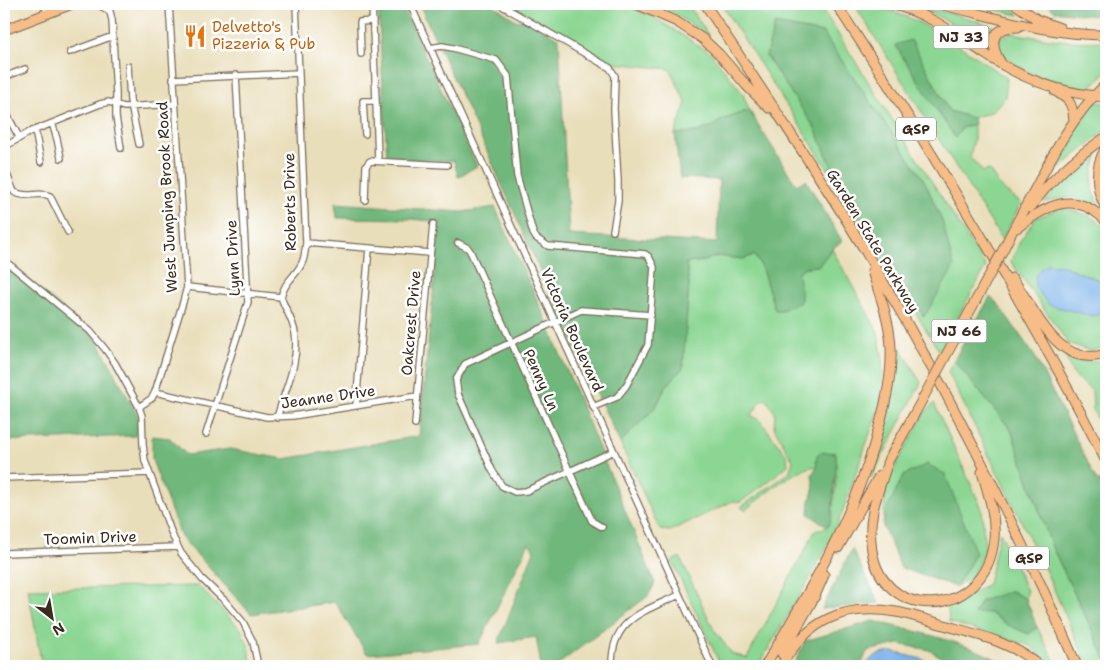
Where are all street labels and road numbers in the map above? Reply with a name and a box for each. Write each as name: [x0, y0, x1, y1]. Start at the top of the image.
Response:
road number: NJ 33: [934, 26, 988, 48]
street label: West Jumping Brook Road: [152, 100, 182, 293]
road number: GSP: [896, 118, 936, 140]
street label: Roberts Drive: [279, 153, 301, 251]
street label: Garden State Parkway: [822, 165, 924, 317]
street label: Lynn Drive: [221, 219, 245, 297]
street label: Victoria Boulevard: [536, 265, 608, 395]
street label: Oakcrest Drive: [396, 270, 426, 376]
road number: NJ 66: [932, 320, 986, 342]
street label: Penny Ln: [519, 346, 563, 414]
street label: Jeanne Drive: [279, 380, 377, 414]
street label: Toomin Drive: [43, 526, 137, 550]
road number: GSP: [1009, 546, 1049, 570]

